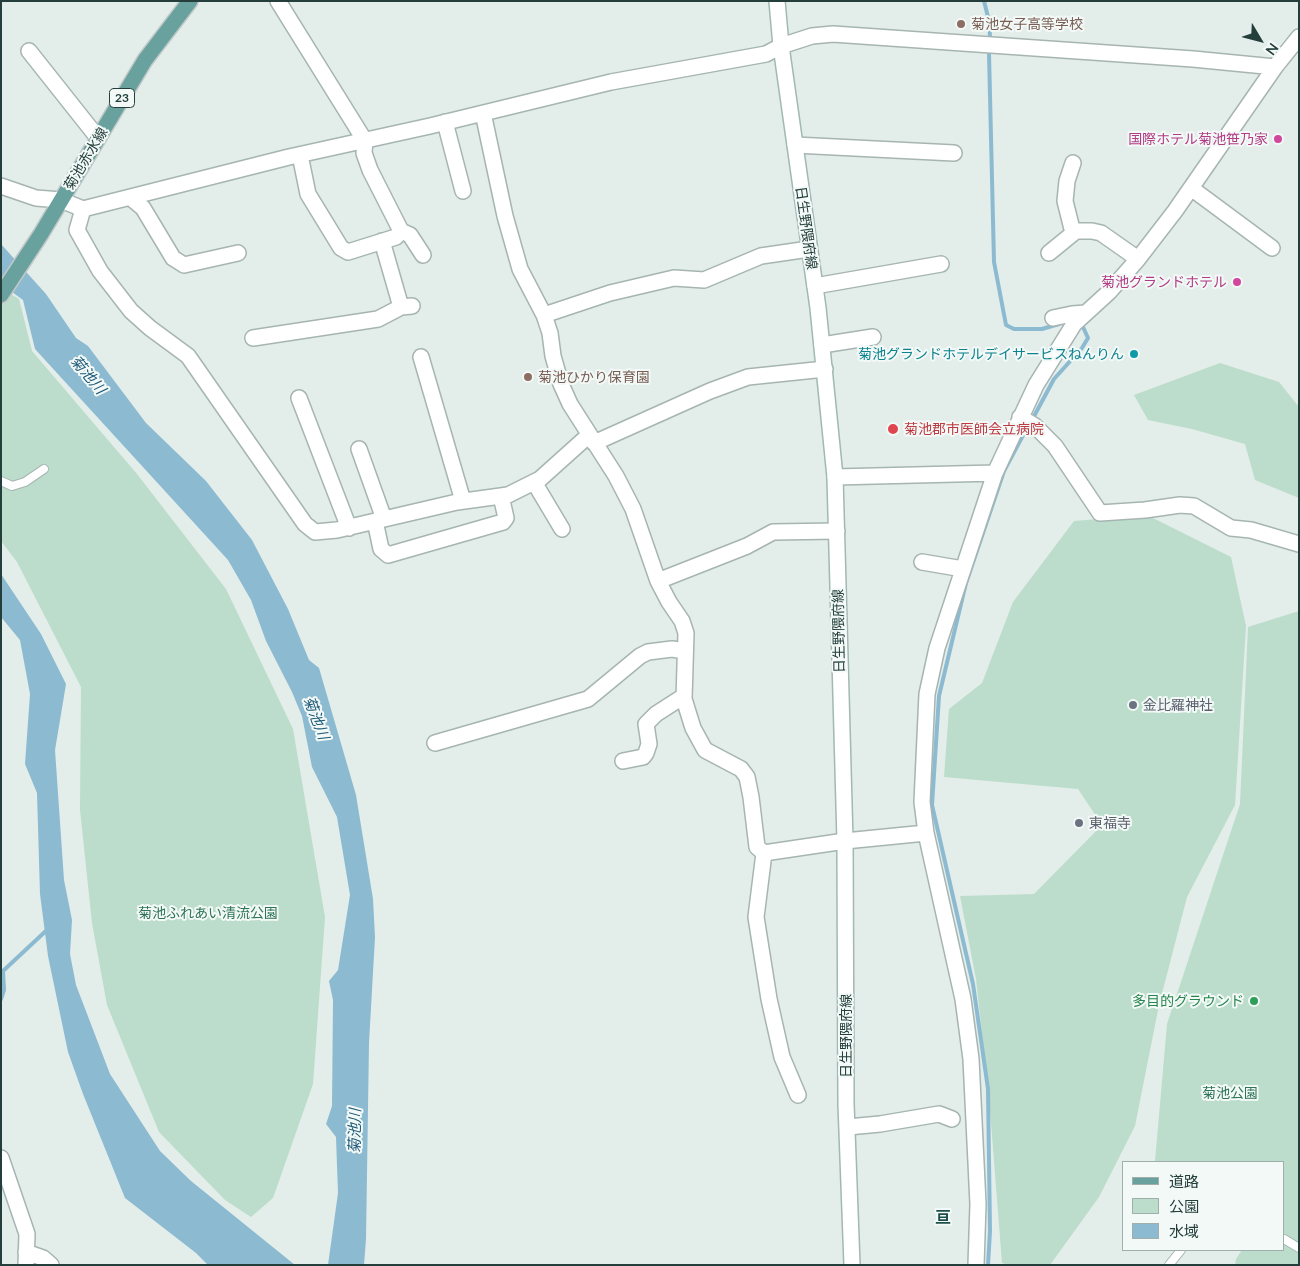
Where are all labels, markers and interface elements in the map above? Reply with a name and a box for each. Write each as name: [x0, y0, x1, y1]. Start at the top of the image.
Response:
north arrow: [1235, 15, 1285, 65]
place label: 菊池女子高等学校: [971, 16, 1083, 32]
marker: 菊池女子高等学校: [955, 18, 967, 30]
text: N: [1262, 40, 1282, 59]
road number: 23: [110, 89, 134, 108]
street label: 菊池赤水線: [61, 125, 111, 193]
place label: 国際ホテル菊池笹乃家: [1128, 131, 1268, 147]
marker: 国際ホテル菊池笹乃家: [1272, 133, 1284, 145]
street label: 日生野隈府線: [792, 185, 820, 271]
place label: 菊池グランドホテル: [1101, 274, 1227, 290]
marker: 菊池グランドホテル: [1231, 276, 1243, 288]
place label: 菊池グランドホテルデイサービスねんりん: [858, 346, 1124, 362]
marker: 菊池グランドホテルデイサービスねんりん: [1128, 348, 1140, 360]
water label: 菊池川: [67, 352, 109, 398]
place label: 菊池ひかり保育園: [538, 369, 650, 385]
marker: 菊池ひかり保育園: [522, 371, 534, 383]
place label: 菊池郡市医師会立病院: [904, 421, 1044, 437]
marker: 菊池郡市医師会立病院: [886, 422, 900, 436]
street label: 日生野隈府線: [830, 589, 848, 673]
water label: 菊池川: [300, 694, 332, 742]
place label: 金比羅神社: [1143, 697, 1213, 713]
marker: 金比羅神社: [1127, 699, 1139, 711]
place label: 東福寺: [1089, 815, 1131, 831]
marker: 東福寺: [1073, 817, 1085, 829]
park label: 菊池ふれあい清流公園: [138, 905, 278, 921]
place label: 多目的グラウンド: [1132, 993, 1244, 1009]
street label: 日生野隈府線: [838, 994, 854, 1078]
marker: 多目的グラウンド: [1248, 995, 1260, 1007]
park label: 菊池公園: [1202, 1085, 1258, 1101]
water label: 菊池川: [346, 1108, 364, 1154]
legend: [1122, 1161, 1285, 1251]
text: 道路: [1169, 1172, 1199, 1190]
text: 公園: [1169, 1197, 1199, 1215]
district label: 亘: [935, 1208, 951, 1228]
text: 水域: [1169, 1222, 1199, 1240]

